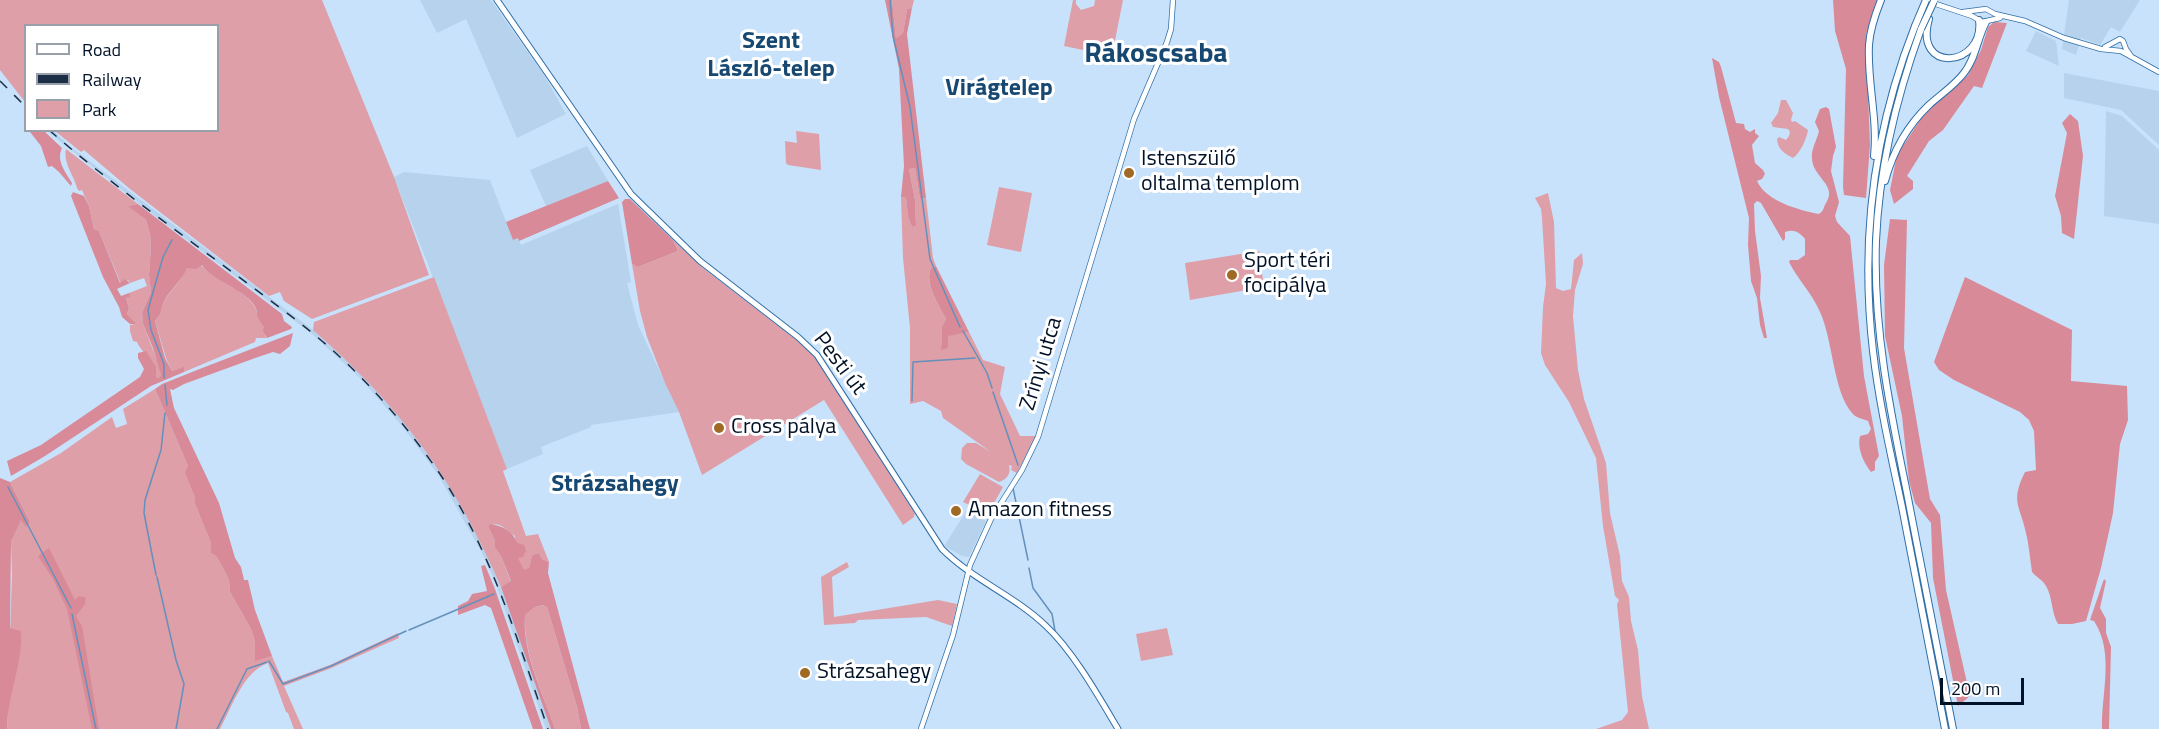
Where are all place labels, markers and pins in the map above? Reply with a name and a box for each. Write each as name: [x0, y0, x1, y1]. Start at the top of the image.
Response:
place label: Istenszülő oltalma templom: [1141, 147, 1300, 198]
marker: Istenszülő oltalma templom: [1122, 166, 1136, 180]
place label: Sport téri focipálya: [1244, 249, 1331, 300]
marker: Sport téri focipálya: [1225, 268, 1239, 282]
place label: Cross pálya: [731, 415, 836, 441]
marker: Cross pálya: [712, 421, 726, 435]
place label: Amazon fitness: [968, 498, 1112, 524]
marker: Amazon fitness: [949, 504, 963, 518]
place label: Strázsahegy: [817, 660, 931, 686]
marker: Strázsahegy: [798, 666, 812, 680]

